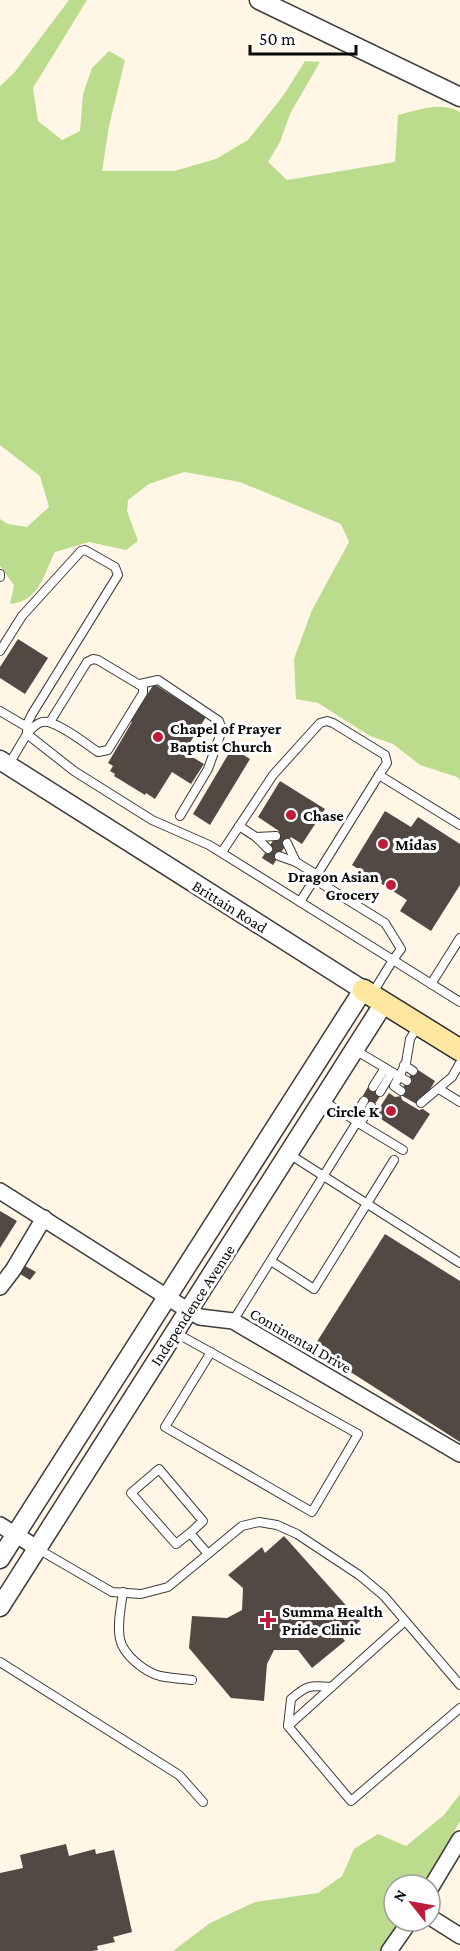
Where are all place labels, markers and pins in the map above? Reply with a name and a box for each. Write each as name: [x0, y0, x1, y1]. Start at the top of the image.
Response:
place label: Chapel of Prayer Baptist Church: [170, 720, 282, 755]
marker: Chapel of Prayer Baptist Church: [151, 730, 165, 744]
place label: Chase: [303, 807, 344, 824]
marker: Chase: [284, 808, 298, 822]
place label: Midas: [395, 836, 437, 853]
marker: Midas: [376, 837, 390, 851]
place label: Dragon Asian Grocery: [288, 868, 379, 903]
marker: Dragon Asian Grocery: [384, 878, 398, 892]
place label: Circle K: [326, 1103, 380, 1120]
marker: Circle K: [384, 1104, 398, 1118]
place label: Summa Health Pride Clinic: [282, 1603, 383, 1638]
marker: Summa Health Pride Clinic: [259, 1611, 277, 1629]

